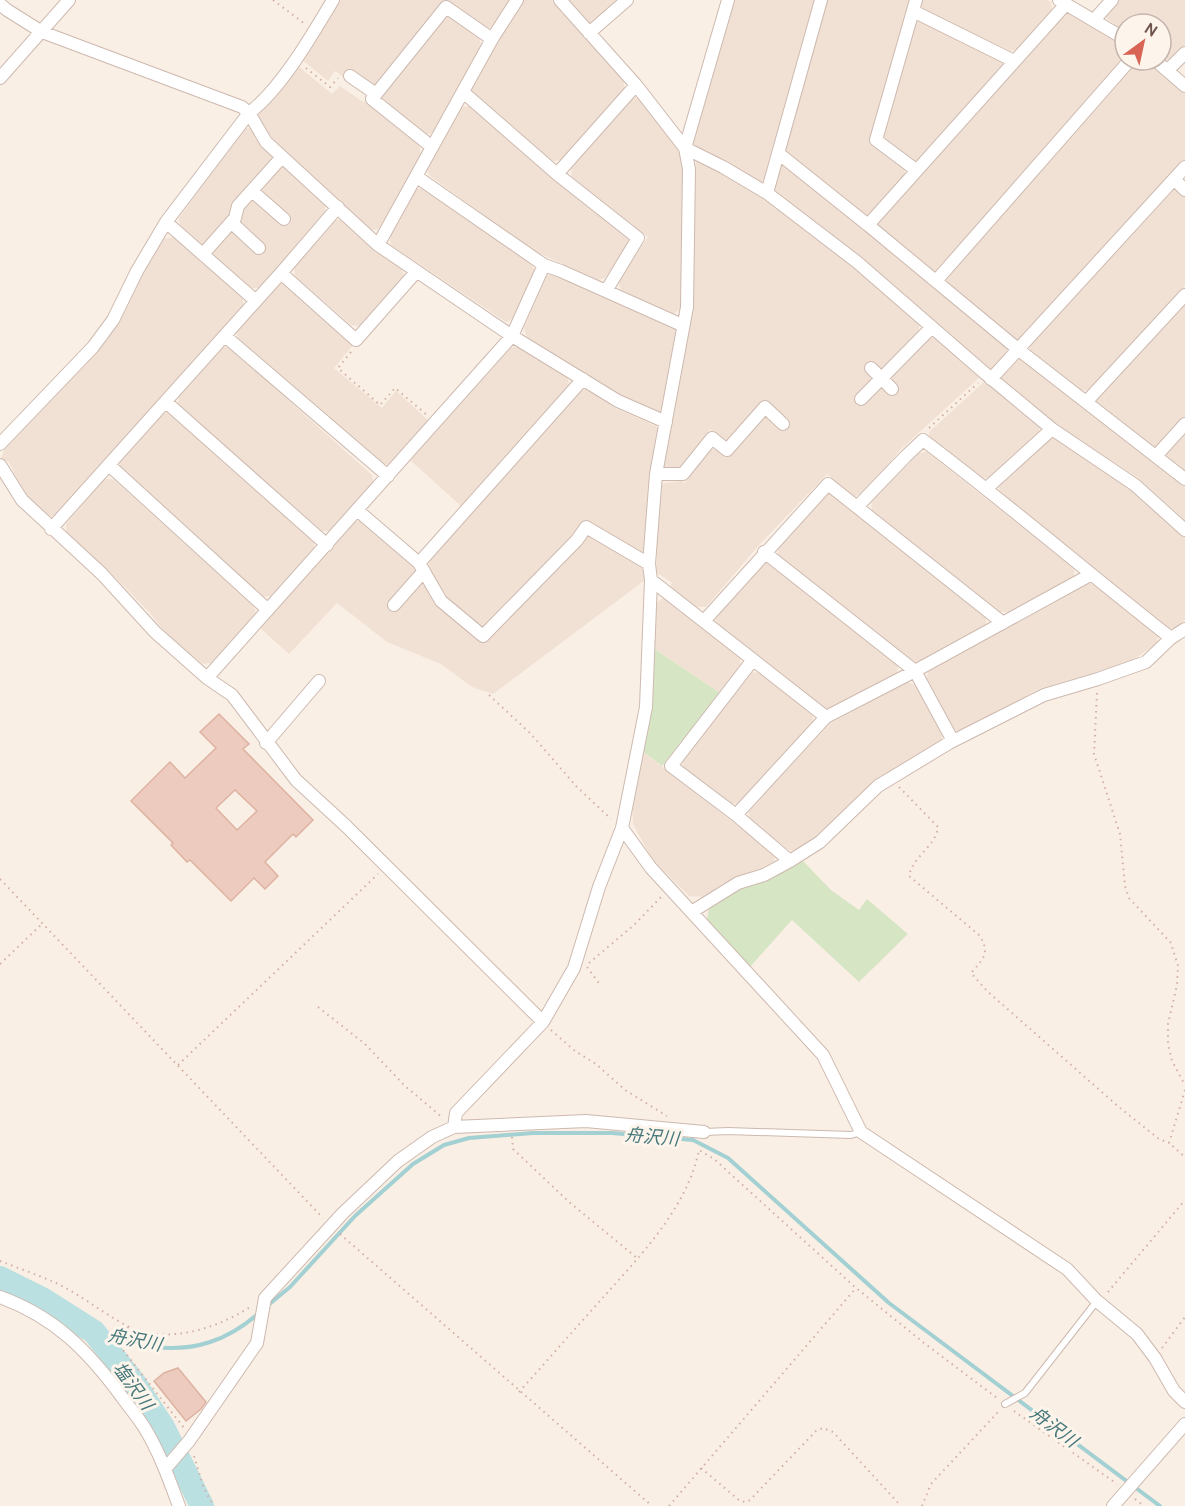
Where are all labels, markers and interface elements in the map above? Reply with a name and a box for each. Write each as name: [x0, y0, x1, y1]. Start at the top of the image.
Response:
north arrow: [1113, 12, 1173, 72]
text: N: [1141, 19, 1161, 41]
water label: 舟沢川: [624, 1124, 682, 1150]
water label: 舟沢川: [106, 1324, 166, 1356]
water label: 塩沢川: [108, 1358, 159, 1416]
water label: 舟沢川: [1026, 1402, 1084, 1453]

